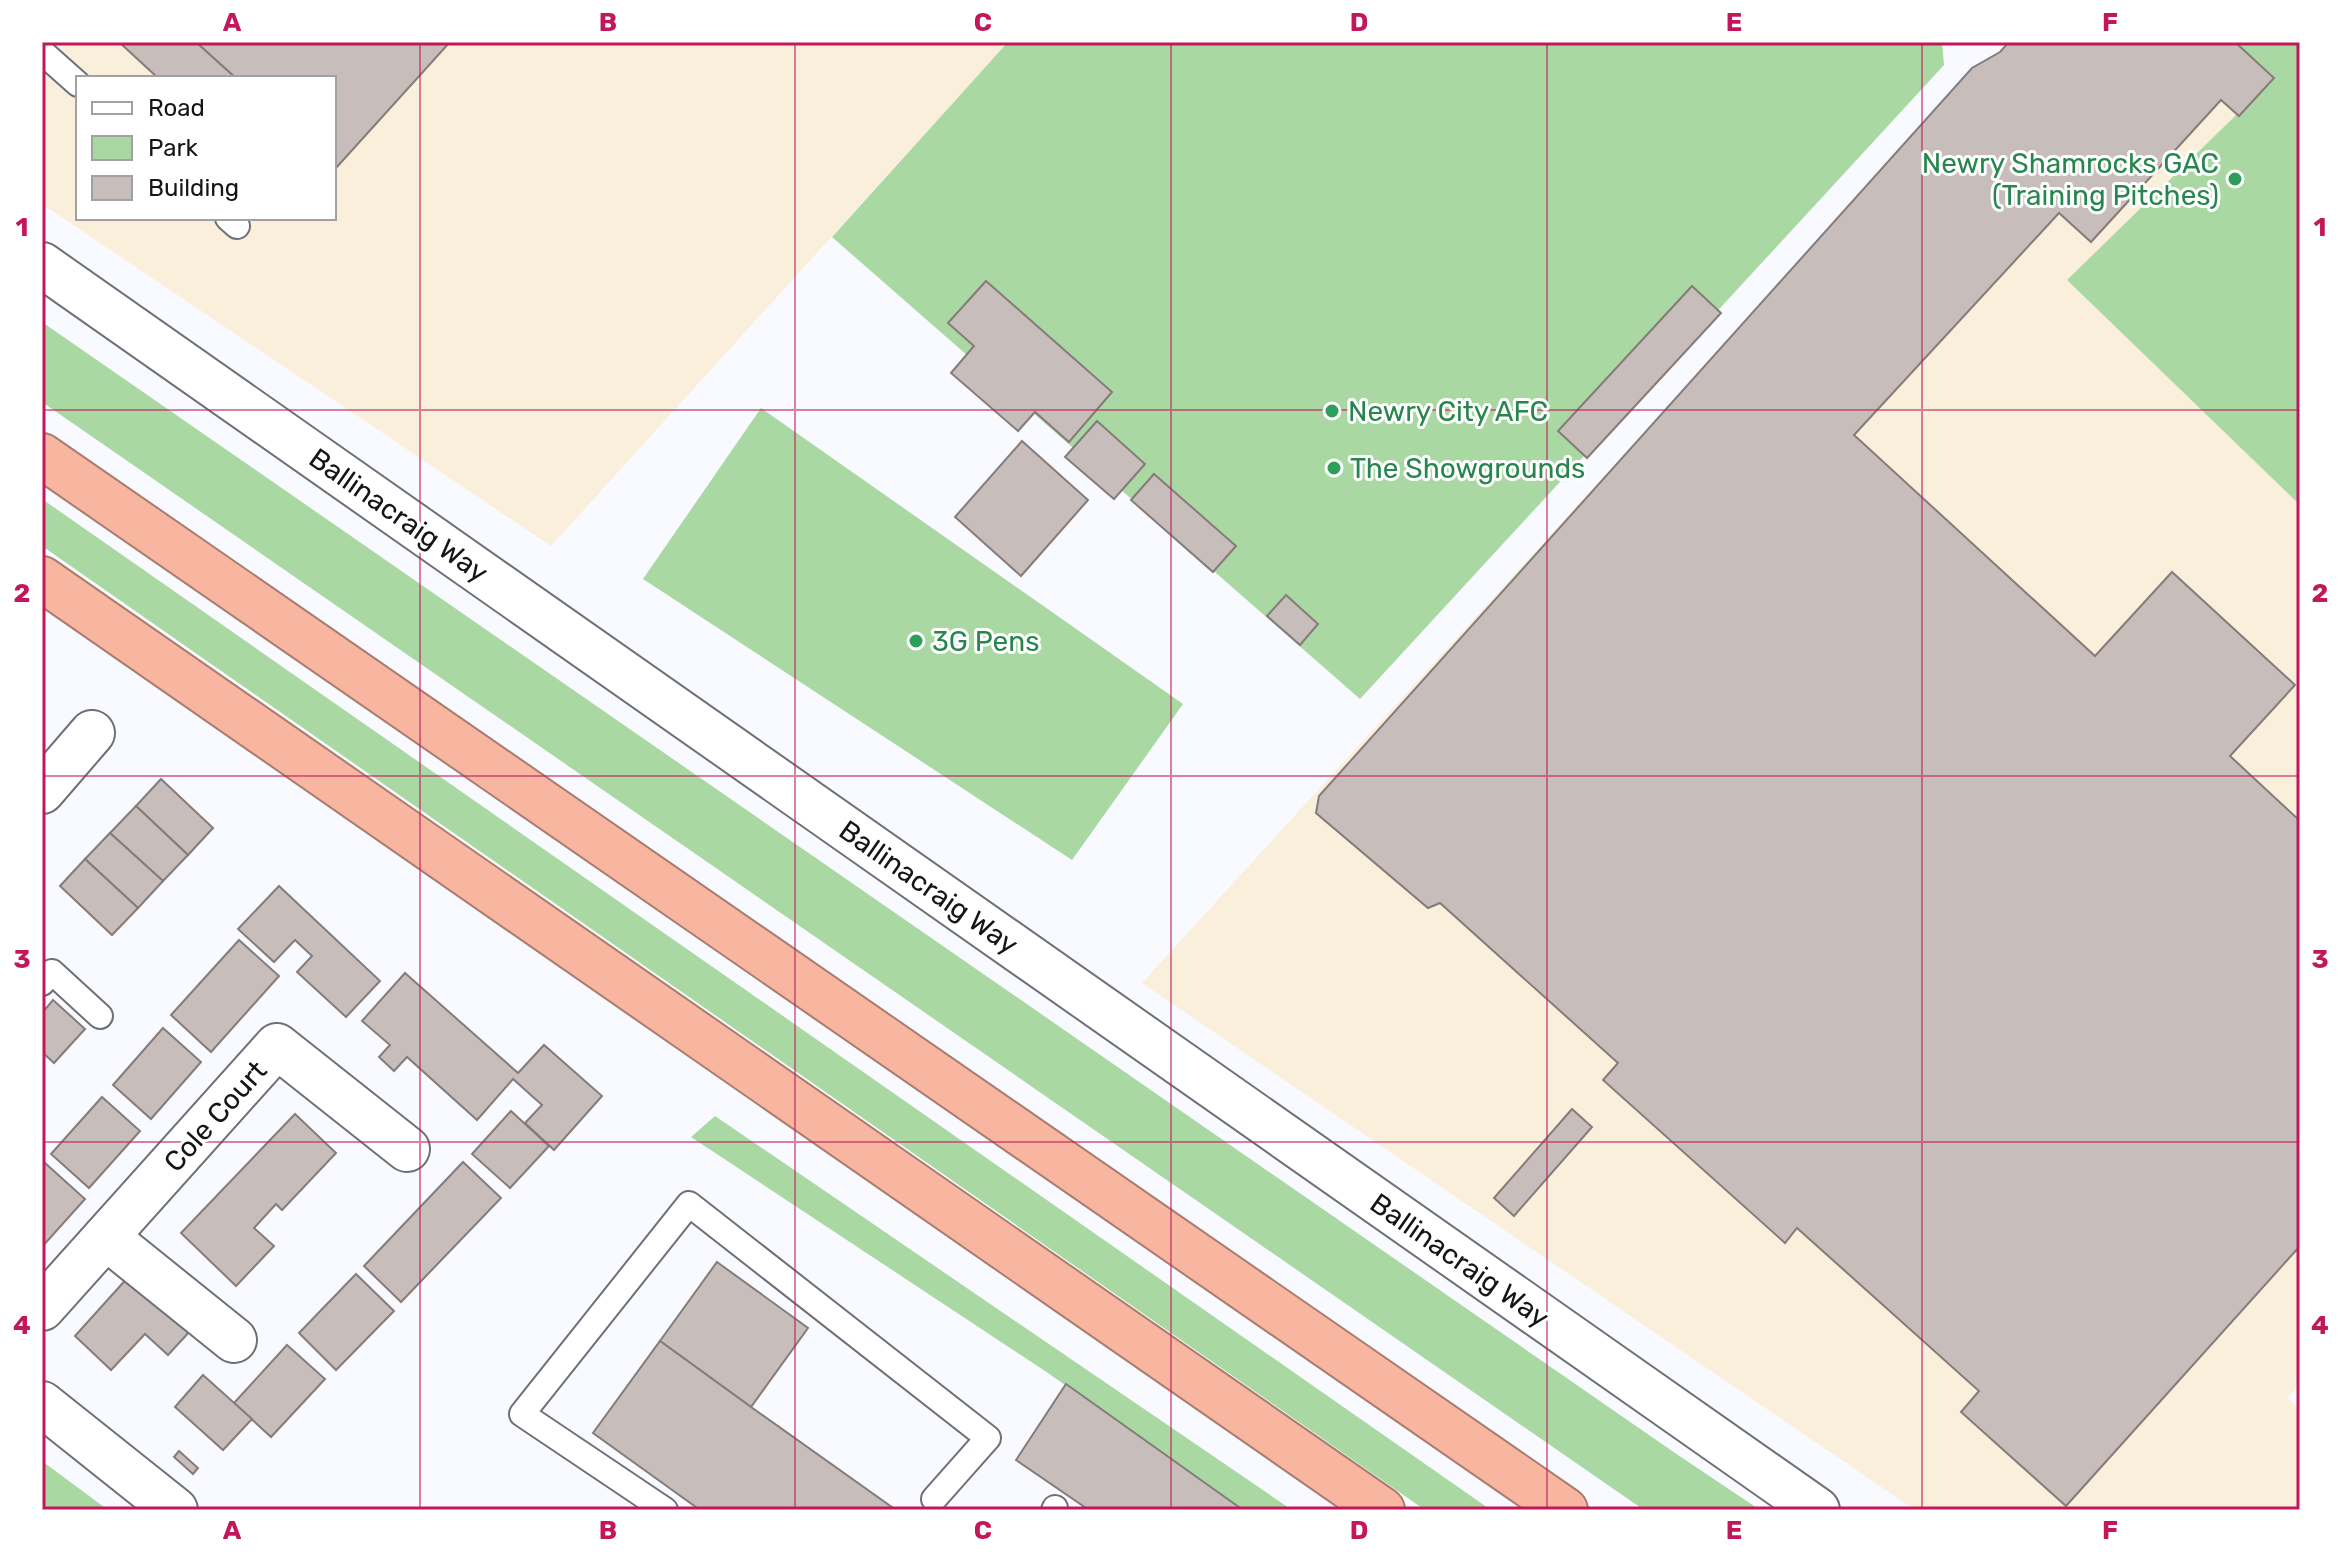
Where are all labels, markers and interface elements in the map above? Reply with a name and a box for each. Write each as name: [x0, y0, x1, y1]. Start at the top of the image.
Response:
text: A: [223, 7, 242, 38]
text: B: [599, 7, 617, 38]
text: C: [974, 7, 992, 38]
text: D: [1350, 7, 1368, 38]
text: E: [1726, 7, 1742, 38]
text: F: [2102, 7, 2118, 38]
legend: [76, 76, 336, 220]
text: Road: [148, 94, 205, 122]
text: Park: [148, 134, 199, 162]
place label: Newry Shamrocks GAC (Training Pitches): [1922, 147, 2219, 212]
marker: Newry Shamrocks GAC (Training Pitches): [2226, 170, 2244, 188]
text: Building: [148, 174, 239, 202]
text: 1: [16, 212, 28, 243]
text: 1: [2314, 212, 2326, 243]
place label: Newry City AFC: [1348, 395, 1548, 428]
marker: Newry City AFC: [1323, 402, 1341, 420]
street label: Ballinacraig Way: [303, 441, 494, 589]
place label: The Showgrounds: [1350, 452, 1585, 485]
marker: The Showgrounds: [1325, 459, 1343, 477]
text: 2: [14, 578, 30, 609]
text: 2: [2312, 578, 2328, 609]
place label: 3G Pens: [932, 625, 1039, 658]
marker: 3G Pens: [907, 632, 925, 650]
street label: Ballinacraig Way: [833, 813, 1024, 961]
text: 3: [13, 944, 31, 975]
text: 3: [2311, 944, 2329, 975]
street label: Cole Court: [157, 1054, 274, 1178]
street label: Ballinacraig Way: [1364, 1186, 1555, 1334]
text: 4: [13, 1310, 31, 1341]
text: 4: [2311, 1310, 2329, 1341]
text: A: [223, 1515, 242, 1546]
text: B: [599, 1515, 617, 1546]
text: C: [974, 1515, 992, 1546]
text: D: [1350, 1515, 1368, 1546]
text: E: [1726, 1515, 1742, 1546]
text: F: [2102, 1515, 2118, 1546]

